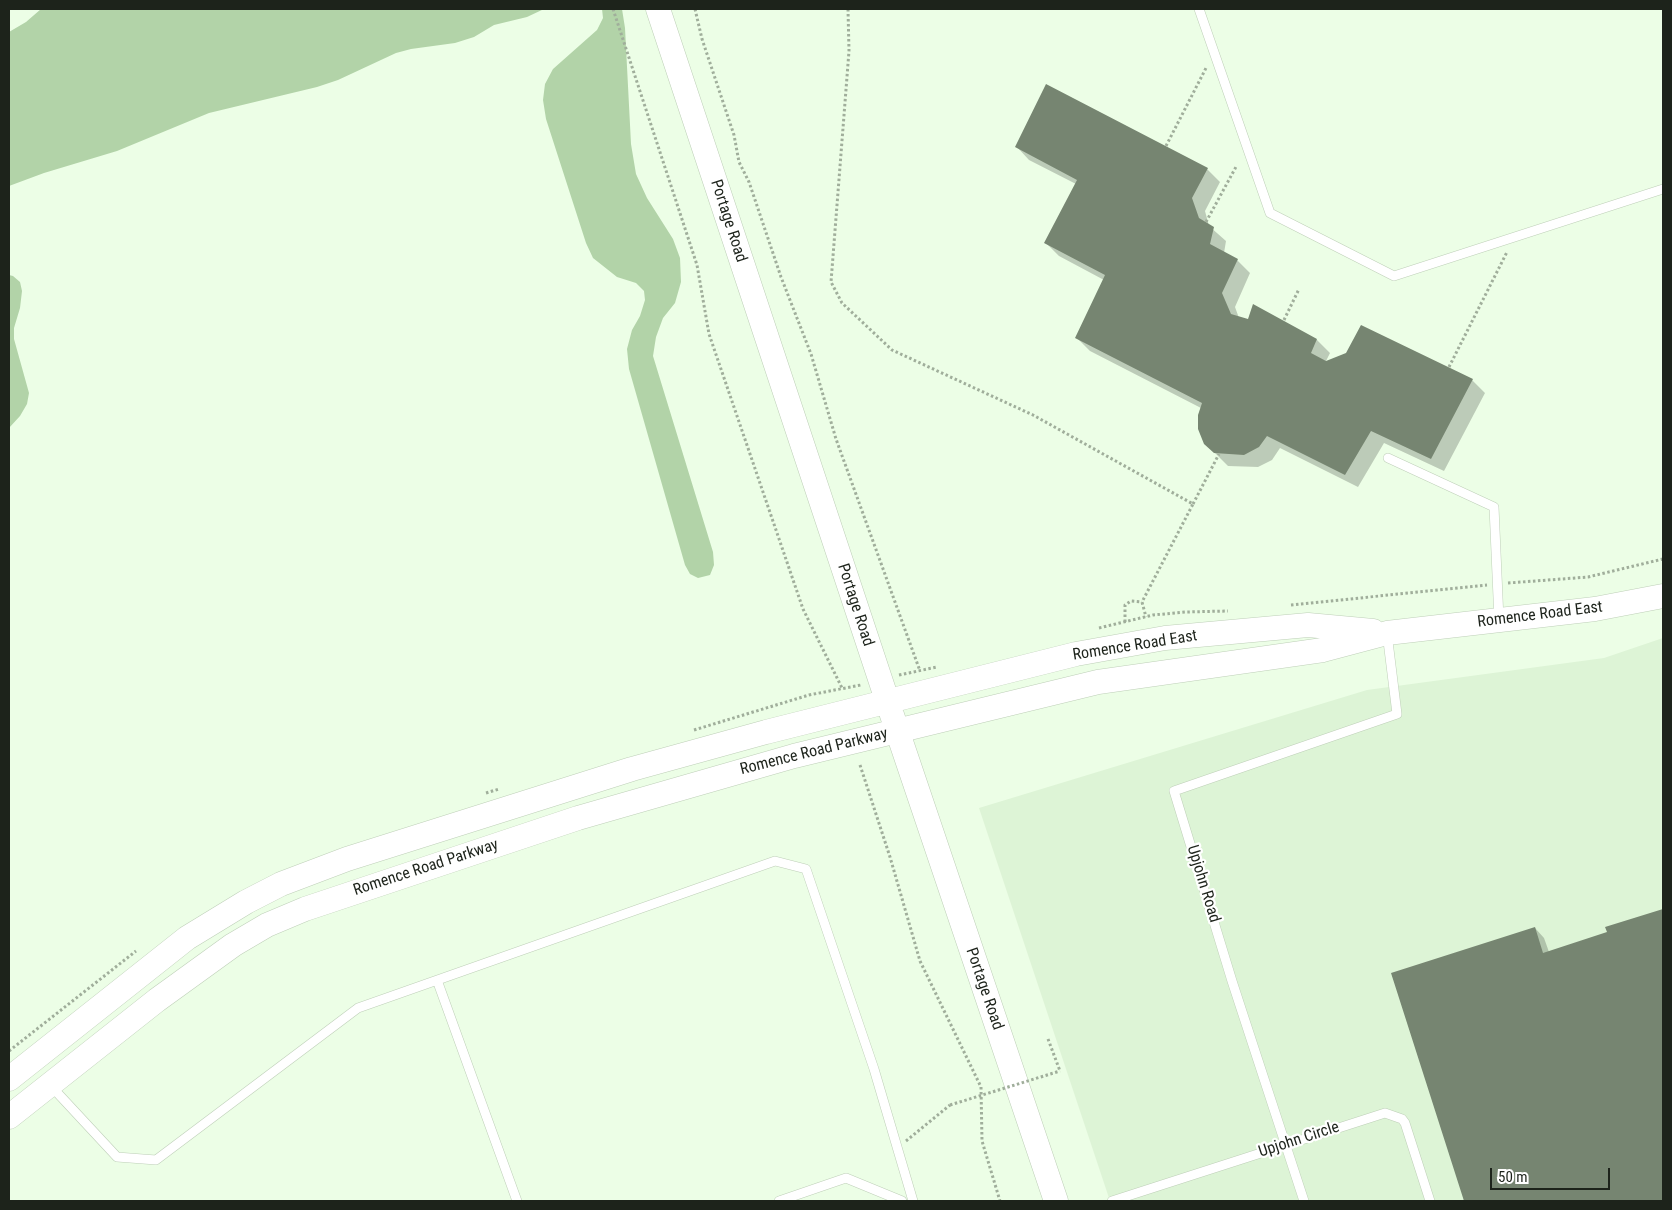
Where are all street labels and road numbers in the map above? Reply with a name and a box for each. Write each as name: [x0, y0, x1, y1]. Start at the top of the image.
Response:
street label: Portage Road: [706, 177, 750, 265]
street label: Portage Road: [833, 561, 877, 649]
street label: Romence Road East: [1476, 598, 1604, 632]
street label: Romence Road East: [1071, 627, 1199, 665]
street label: Romence Road Parkway: [738, 724, 890, 780]
street label: Romence Road Parkway: [351, 835, 501, 901]
street label: Upjohn Road: [1182, 843, 1224, 925]
street label: Portage Road: [961, 945, 1007, 1033]
street label: Upjohn Circle: [1256, 1118, 1342, 1162]

